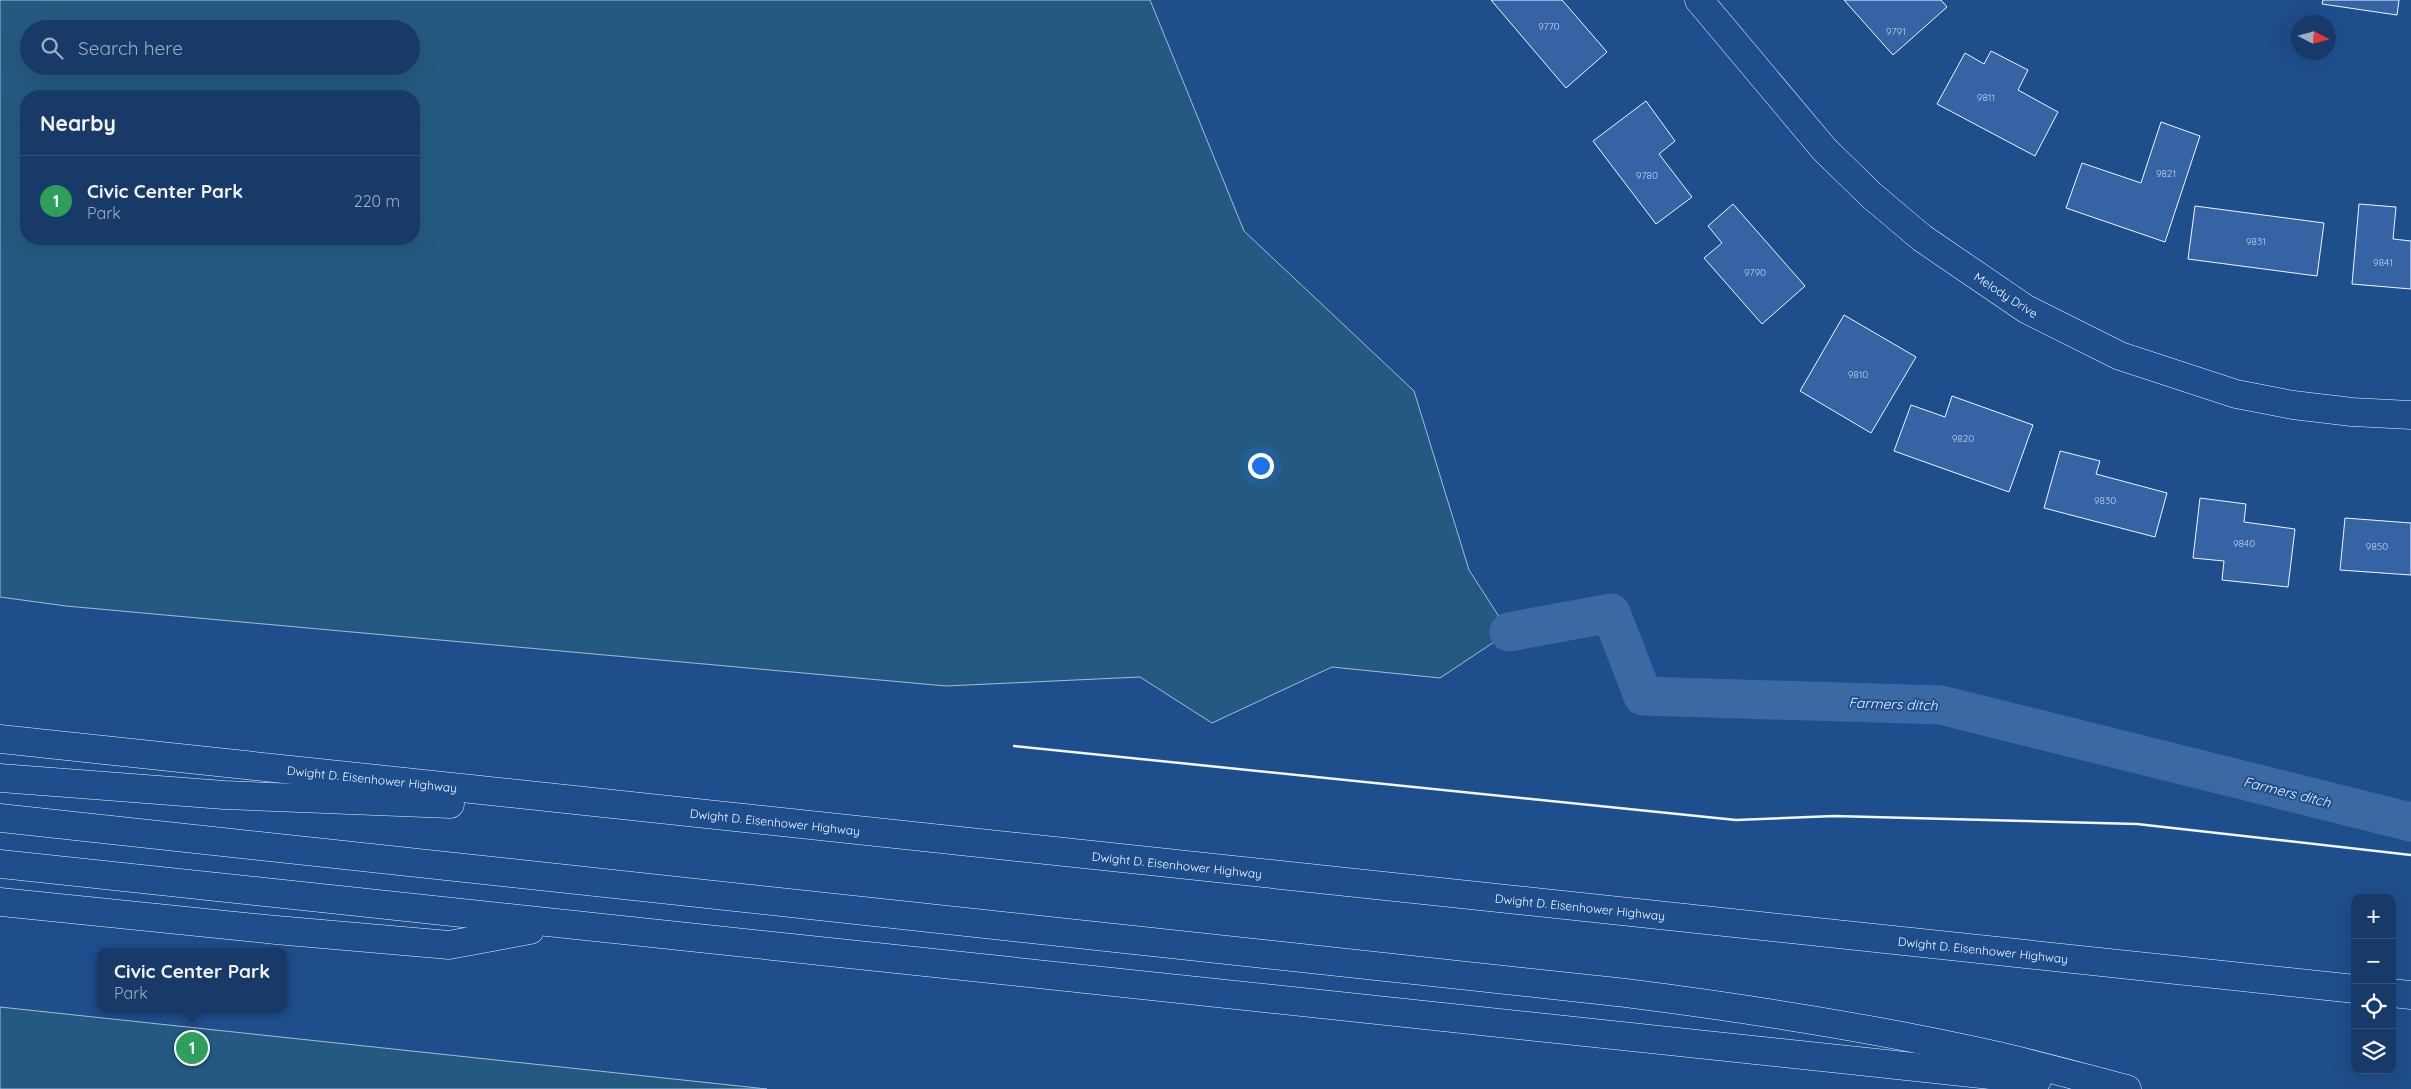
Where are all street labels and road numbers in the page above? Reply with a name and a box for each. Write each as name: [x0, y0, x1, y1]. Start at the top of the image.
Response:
street label: Melody Drive: [1971, 269, 2041, 321]
street label: Dwight D. Eisenhower Highway: [286, 763, 458, 795]
street label: Dwight D. Eisenhower Highway: [689, 806, 861, 838]
street label: Dwight D. Eisenhower Highway: [1091, 849, 1263, 881]
street label: Dwight D. Eisenhower Highway: [1494, 891, 1666, 923]
street label: Dwight D. Eisenhower Highway: [1897, 934, 2069, 966]

